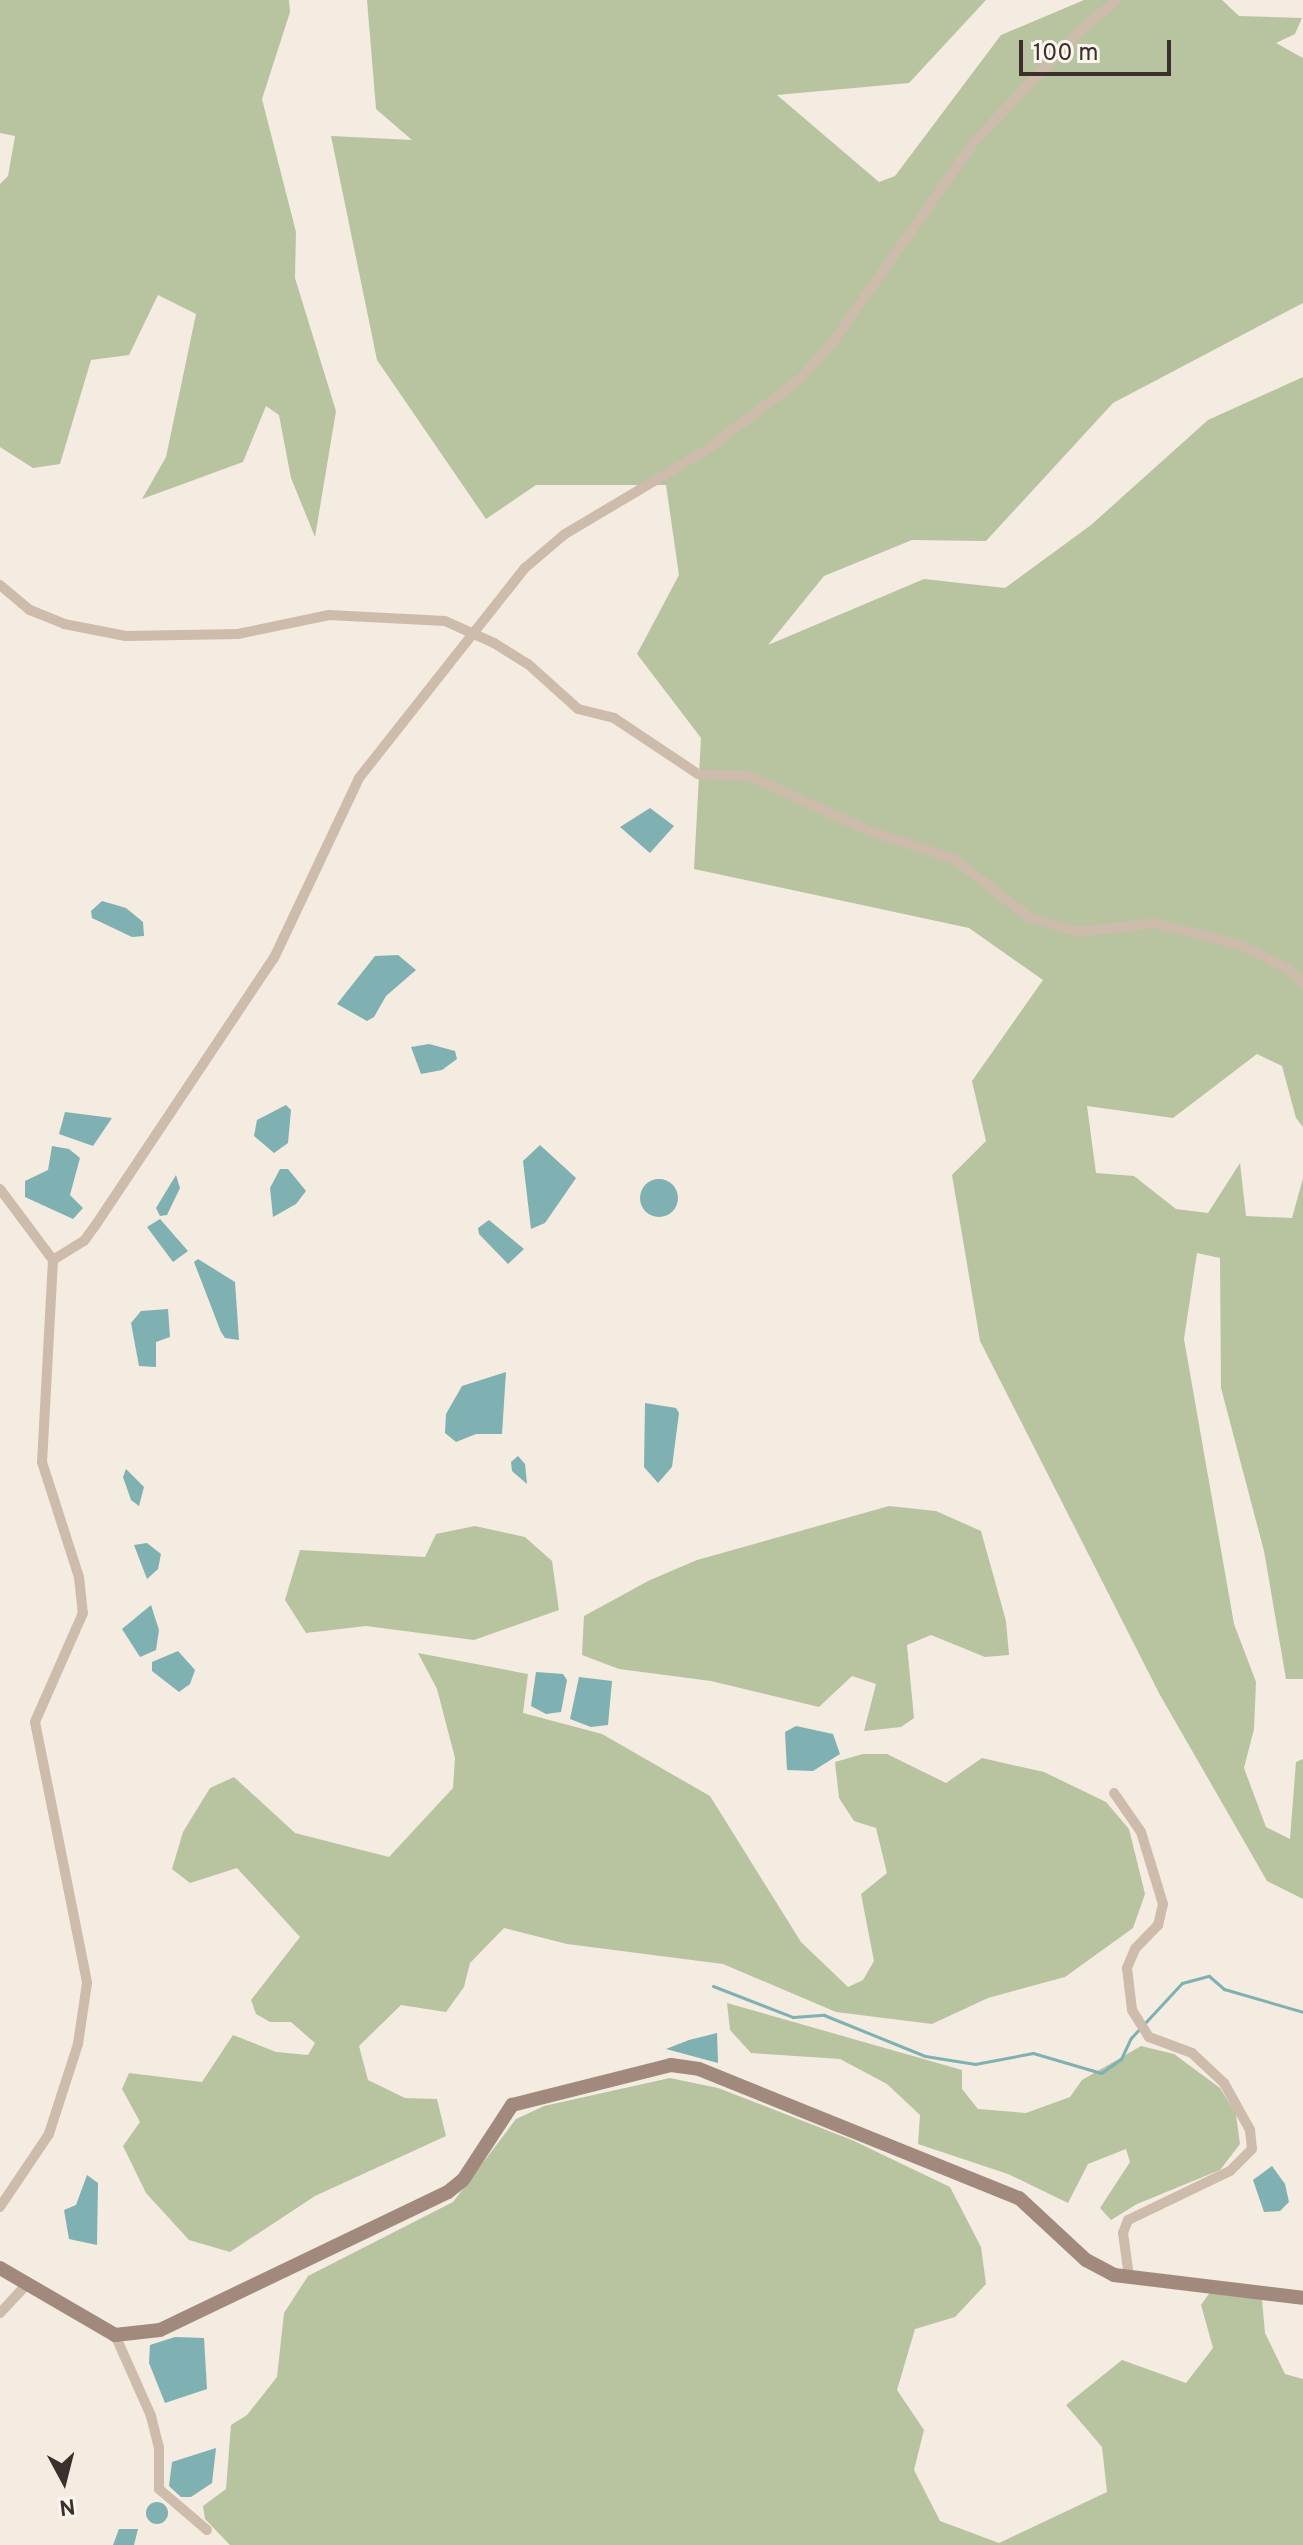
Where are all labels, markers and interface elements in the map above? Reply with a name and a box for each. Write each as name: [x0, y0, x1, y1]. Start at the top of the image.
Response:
scale bar: [1023, 24, 1175, 74]
text: 100 m: [1033, 39, 1099, 69]
north arrow: [24, 2441, 104, 2521]
text: N: [58, 2491, 76, 2520]

